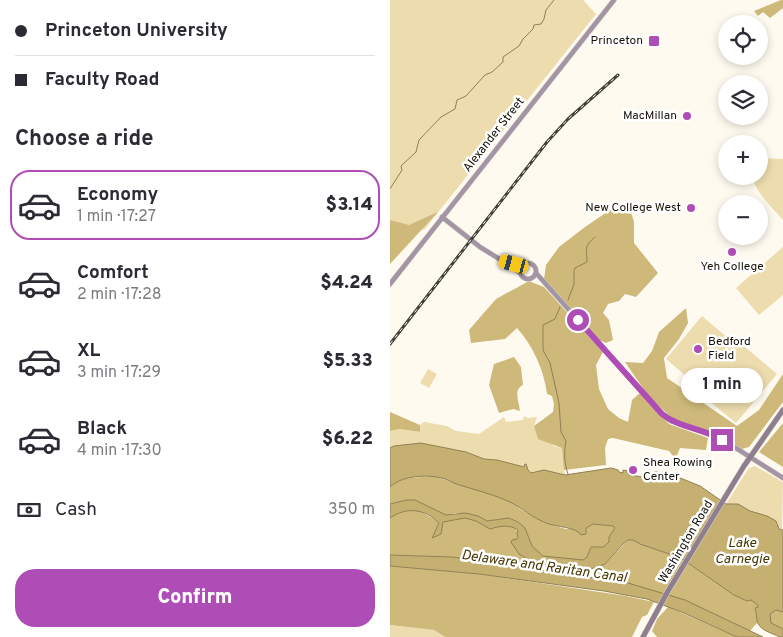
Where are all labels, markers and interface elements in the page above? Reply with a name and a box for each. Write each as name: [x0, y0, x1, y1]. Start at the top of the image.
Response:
map controls: [718, 15, 768, 245]
button: locate: [718, 15, 768, 65]
text: Princeton University: [45, 19, 228, 43]
place label: Princeton: [591, 33, 643, 49]
marker: Princeton: [647, 34, 661, 48]
text: Faculty Road: [45, 68, 160, 92]
button: layers: [718, 75, 768, 125]
street label: Alexander Street: [460, 94, 528, 176]
place label: MacMillan: [623, 108, 677, 124]
marker: MacMillan: [681, 110, 693, 122]
text: Choose a ride: [15, 126, 153, 153]
button: +: [718, 135, 768, 185]
icon: car: [17, 183, 62, 228]
text: Economy: [77, 183, 158, 207]
text: $3.14: [326, 193, 373, 217]
button: −: [718, 195, 768, 245]
place label: New College West: [585, 200, 681, 216]
marker: New College West: [685, 202, 697, 214]
text: 1 min · 17:27: [77, 207, 156, 227]
marker: Yeh College: [726, 246, 738, 258]
car: [497, 253, 530, 275]
place label: Yeh College: [700, 259, 764, 275]
icon: car: [17, 261, 62, 306]
text: Comfort: [77, 261, 149, 285]
text: $4.24: [320, 271, 373, 295]
text: 2 min · 17:28: [77, 285, 161, 305]
route start: [567, 309, 589, 331]
place label: Bedford Field: [708, 334, 751, 364]
icon: car: [17, 339, 62, 384]
text: XL: [77, 339, 100, 363]
marker: Bedford Field: [692, 343, 704, 355]
text: $5.33: [322, 349, 373, 373]
text: 3 min · 17:29: [77, 363, 161, 383]
callout: 1 min: [681, 368, 763, 402]
text: 1 min: [702, 375, 742, 395]
icon: car: [17, 417, 62, 462]
text: Black: [77, 417, 127, 441]
text: $6.22: [322, 427, 373, 451]
route end: [711, 429, 733, 451]
text: 4 min · 17:30: [77, 441, 162, 461]
place label: Shea Rowing Center: [643, 455, 712, 485]
marker: Shea Rowing Center: [627, 464, 639, 476]
icon: cash: [15, 496, 43, 524]
text: Cash: [55, 498, 97, 522]
street label: Washington Road: [655, 498, 717, 586]
text: 350 m: [328, 500, 375, 520]
water label: Lake Carnegie: [715, 535, 770, 568]
water label: Delaware and Raritan Canal: [460, 547, 629, 587]
button: Confirm: [15, 569, 375, 627]

